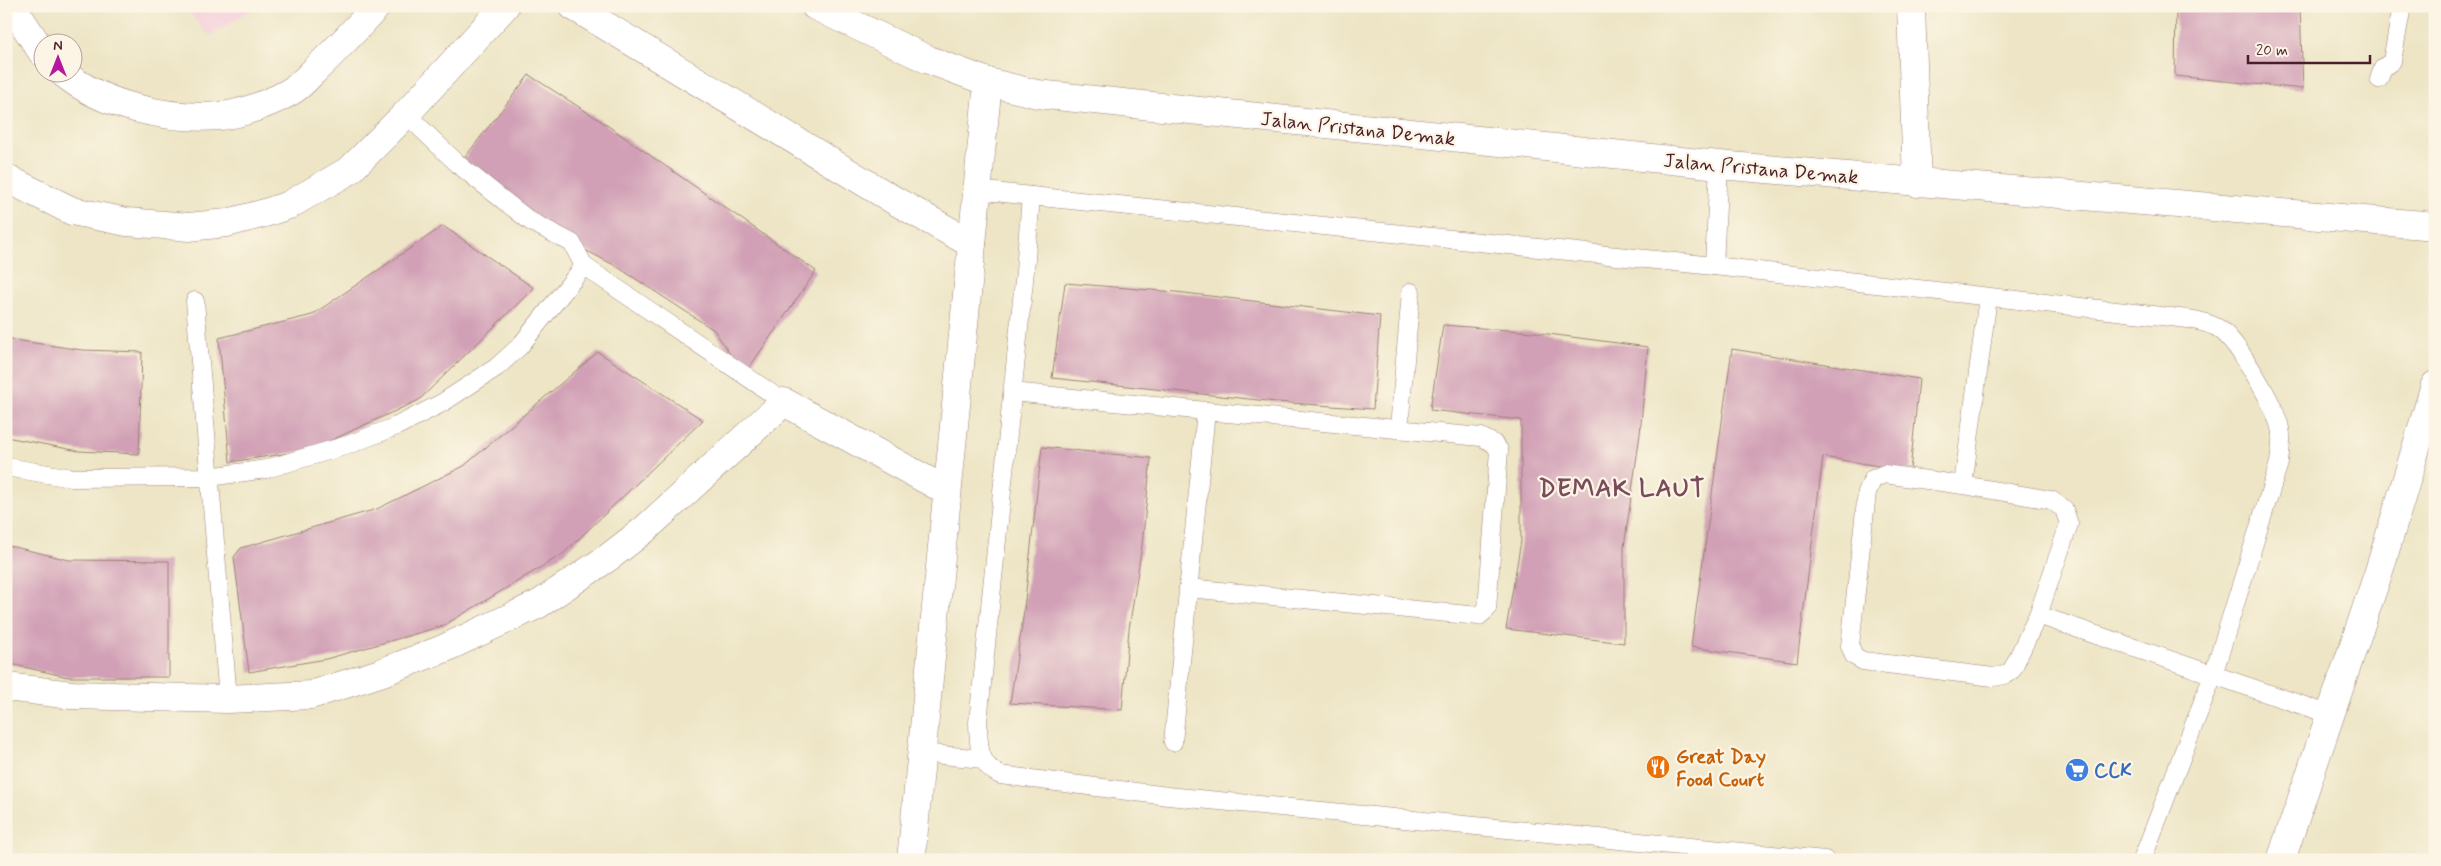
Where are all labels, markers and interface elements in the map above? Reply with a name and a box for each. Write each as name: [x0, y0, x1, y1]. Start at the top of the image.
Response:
north arrow: [32, 32, 82, 82]
scale bar: [2248, 32, 2371, 64]
text: N: [53, 37, 63, 55]
text: 20 m: [2256, 41, 2288, 61]
street label: Jalan Pristana Demak: [1259, 106, 1457, 153]
street label: Jalan Pristana Demak: [1662, 148, 1860, 191]
district label: DEMAK LAUT: [1539, 473, 1705, 506]
place label: Great Day Food Court: [1676, 744, 1766, 794]
restaurant icon: Great Day Food Court: [1645, 754, 1671, 780]
supermarket icon: CCK: [2064, 757, 2090, 783]
place label: CCK: [2094, 758, 2132, 785]

